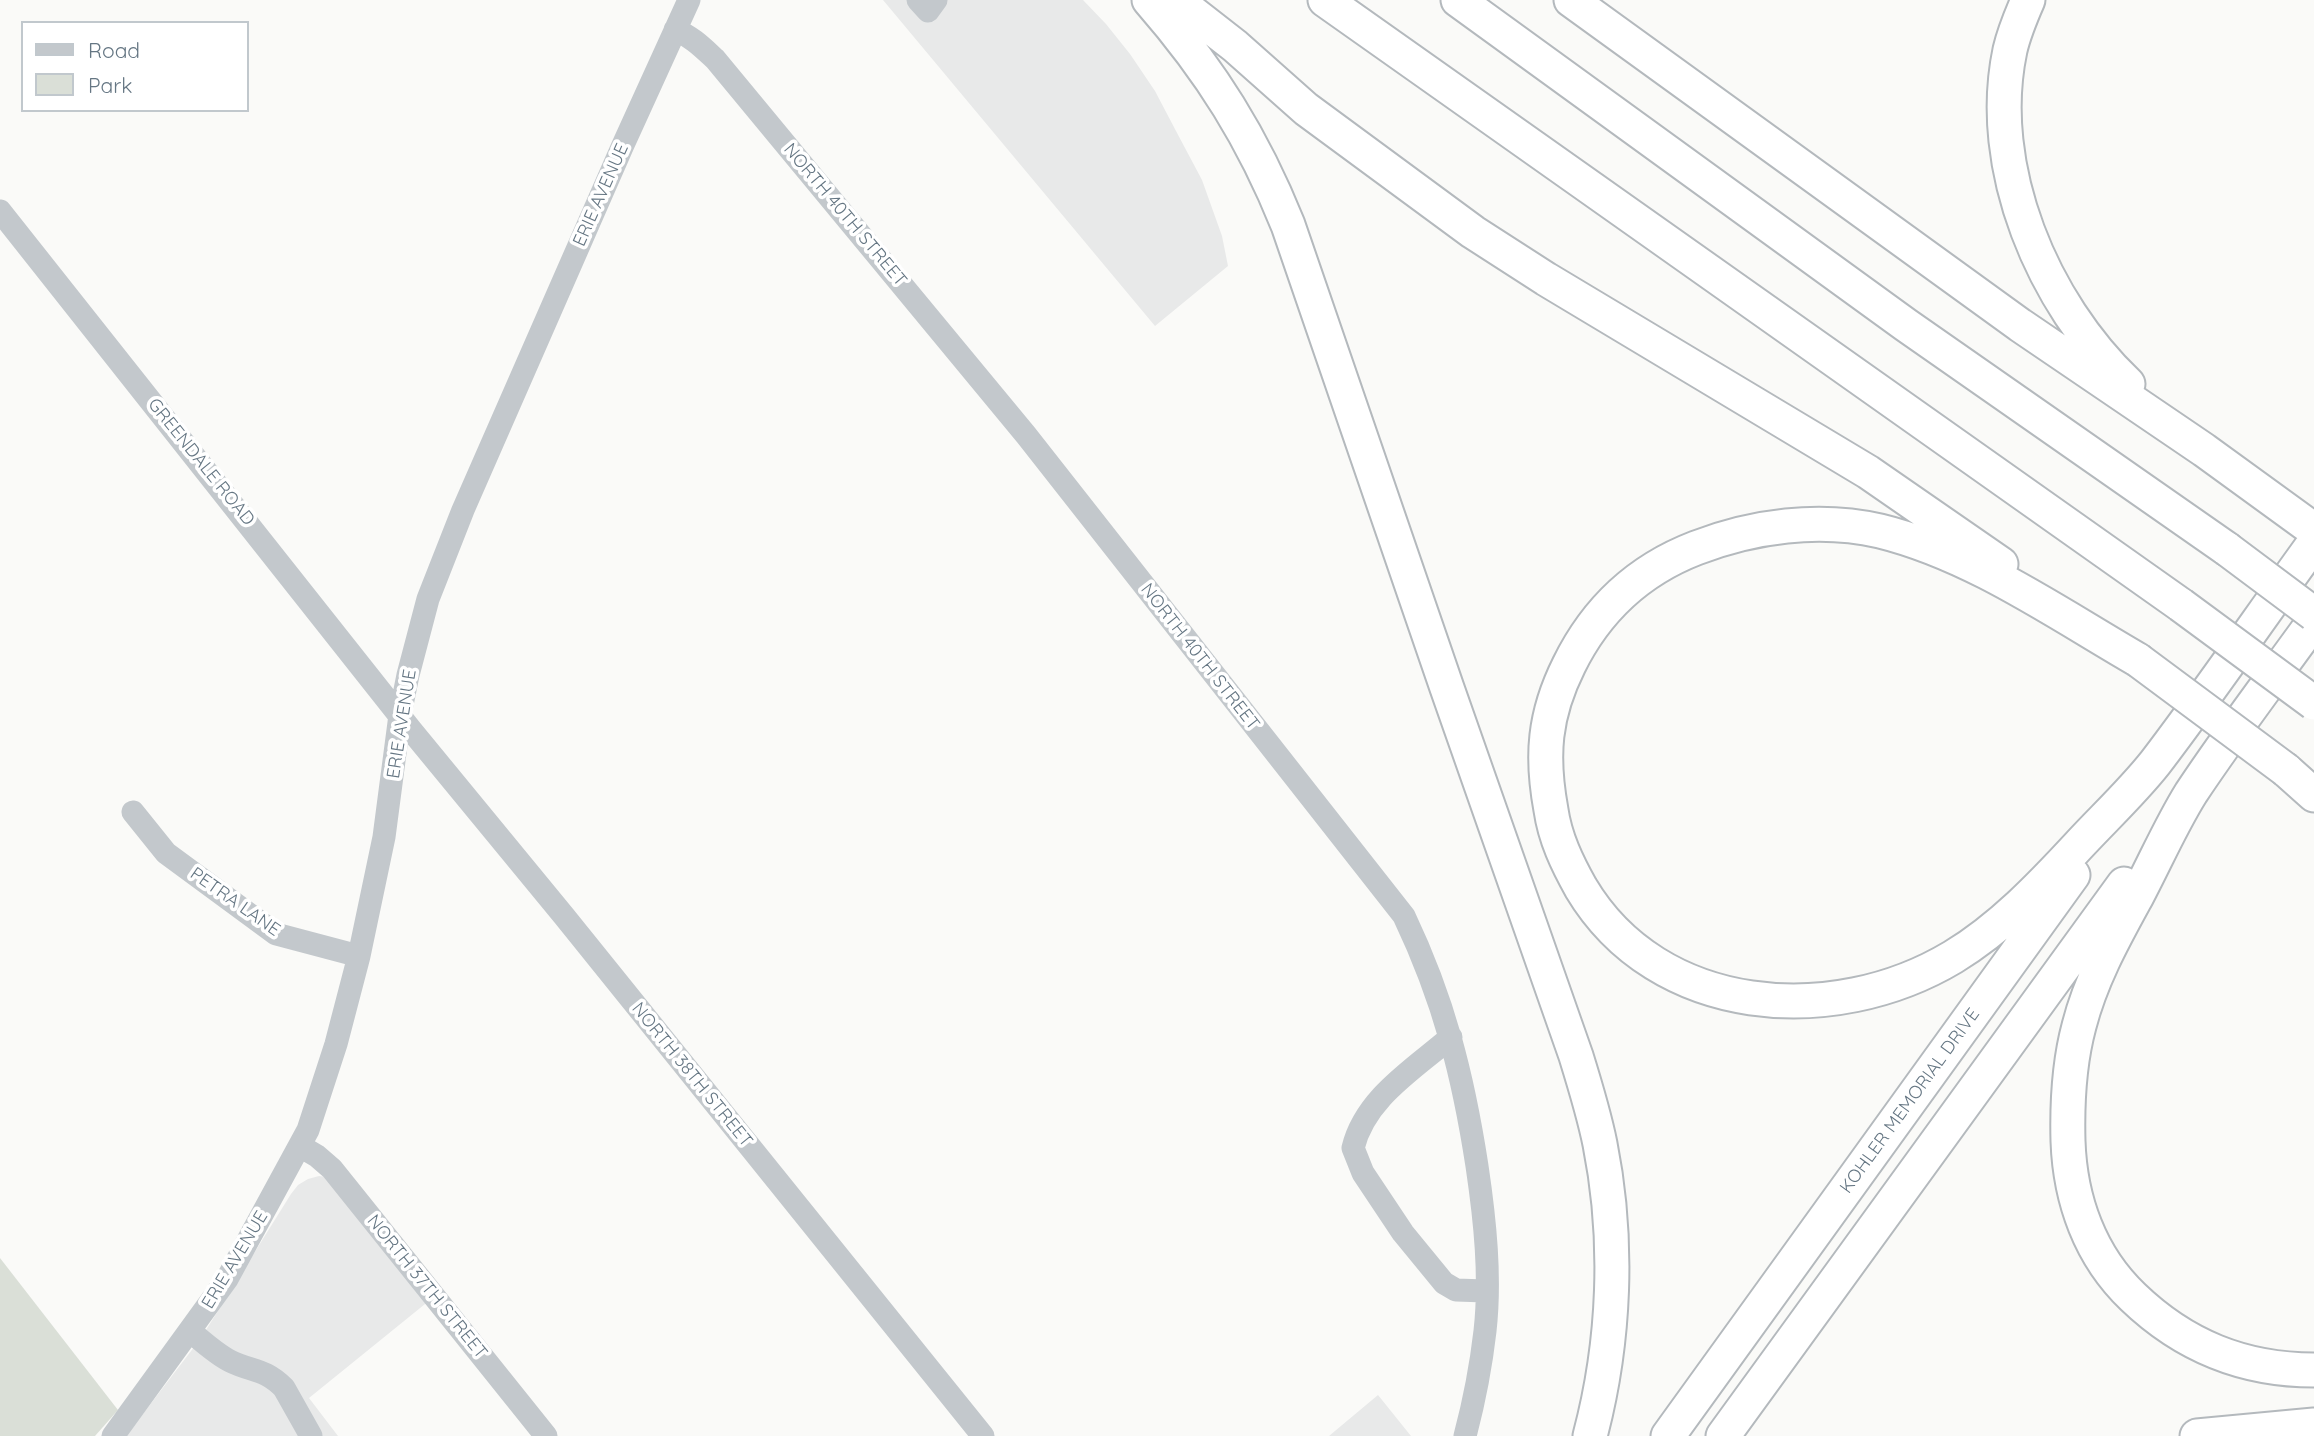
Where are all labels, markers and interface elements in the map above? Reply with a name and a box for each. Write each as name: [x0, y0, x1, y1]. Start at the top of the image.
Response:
legend: [21, 21, 248, 112]
text: Road: [88, 37, 140, 63]
text: Park: [88, 72, 132, 98]
street label: NORTH 40TH STREET: [779, 139, 911, 291]
street label: ERIE AVENUE: [569, 140, 633, 250]
street label: GREENDALE ROAD: [143, 394, 259, 530]
street label: NORTH 40TH STREET: [1136, 579, 1264, 735]
street label: ERIE AVENUE: [383, 668, 421, 780]
street label: PETRA LANE: [186, 863, 284, 941]
street label: NORTH 38TH STREET: [627, 998, 757, 1152]
street label: KOHLER MEMORIAL DRIVE: [1836, 1004, 1984, 1198]
street label: ERIE AVENUE: [197, 1207, 273, 1313]
street label: NORTH 37TH STREET: [362, 1211, 492, 1363]

